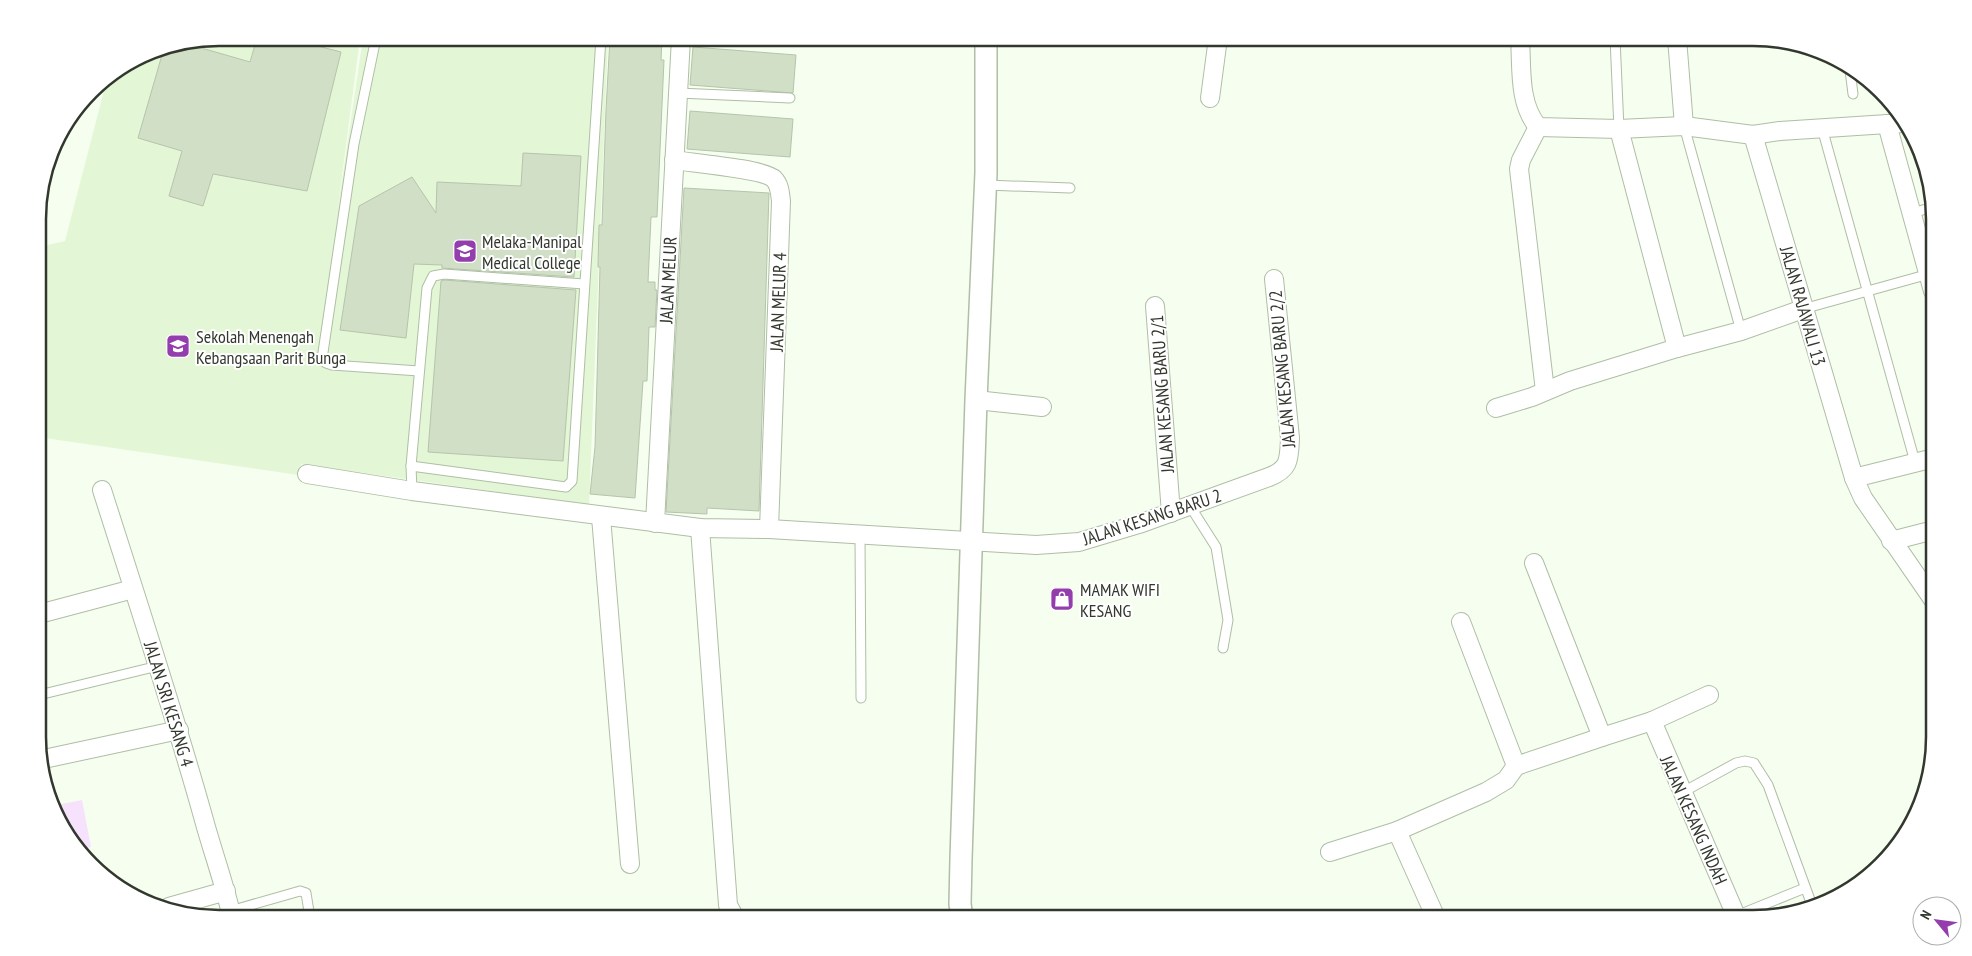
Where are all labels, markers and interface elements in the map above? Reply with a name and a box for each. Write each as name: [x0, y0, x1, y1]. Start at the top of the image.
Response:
place label: Melaka-Manipal Medical College: [482, 230, 582, 274]
street label: JALAN MELUR: [654, 236, 682, 325]
school or university icon: Melaka-Manipal Medical College: [452, 238, 478, 264]
street label: JALAN RAJAWALI 13: [1775, 243, 1831, 368]
street label: JALAN MELUR 4: [765, 252, 791, 353]
street label: JALAN KESANG BARU 2/2: [1264, 289, 1300, 450]
street label: JALAN KESANG BARU 2/1: [1145, 314, 1179, 475]
place label: Sekolah Menengah Kebangsaan Parit Bunga: [196, 325, 346, 369]
school or university icon: Sekolah Menengah Kebangsaan Parit Bunga: [165, 333, 191, 359]
street label: JALAN KESANG BARU 2: [1079, 484, 1224, 551]
place label: MAMAK WIFI KESANG: [1080, 578, 1160, 622]
shop icon: MAMAK WIFI KESANG: [1049, 586, 1075, 612]
street label: JALAN SRI KESANG 4: [139, 637, 199, 770]
street label: JALAN KESANG INDAH: [1655, 751, 1733, 888]
north arrow: [1912, 896, 1962, 946]
text: N: [1916, 907, 1935, 922]

